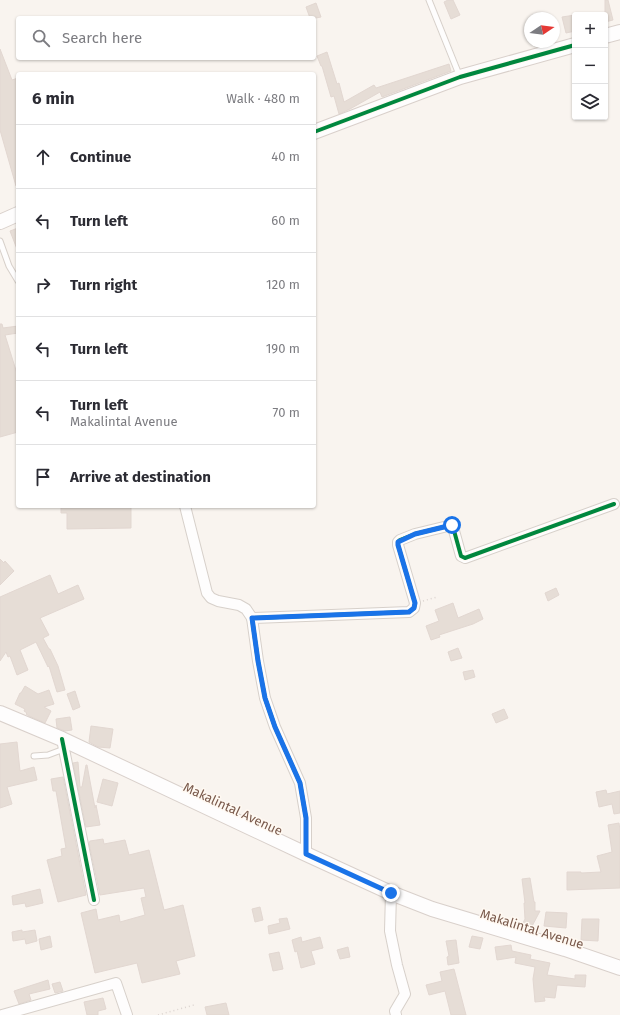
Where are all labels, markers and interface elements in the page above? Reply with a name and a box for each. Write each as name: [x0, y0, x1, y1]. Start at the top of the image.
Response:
north arrow: [524, 12, 560, 48]
map controls: [572, 12, 608, 120]
button: +: [572, 12, 608, 48]
search box: [16, 16, 316, 60]
icon: search: [30, 27, 52, 49]
text: Search here: [62, 29, 142, 47]
button: −: [572, 48, 608, 84]
button: layers: [572, 84, 608, 120]
text: 6 min: [32, 88, 75, 109]
text: Walk · 480 m: [226, 91, 300, 106]
icon: ahead: [32, 146, 54, 168]
text: Continue: [70, 148, 131, 166]
text: 40 m: [271, 149, 300, 164]
icon: left: [32, 210, 54, 232]
text: Turn left: [70, 212, 128, 230]
text: 60 m: [271, 213, 300, 228]
icon: right: [32, 274, 54, 296]
text: Turn right: [70, 276, 137, 294]
text: 120 m: [266, 277, 300, 292]
icon: left: [32, 338, 54, 360]
text: Turn left: [70, 340, 128, 358]
text: 190 m: [266, 341, 300, 356]
text: Turn left: [70, 396, 128, 414]
icon: left: [32, 402, 54, 424]
text: 70 m: [273, 405, 300, 420]
text: Makalintal Avenue: [70, 414, 178, 429]
icon: arrive: [32, 466, 54, 488]
text: Arrive at destination: [70, 468, 211, 486]
route start: [443, 516, 461, 534]
street label: Makalintal Avenue: [181, 779, 285, 839]
route end: [382, 884, 400, 902]
street label: Makalintal Avenue: [478, 906, 586, 952]

